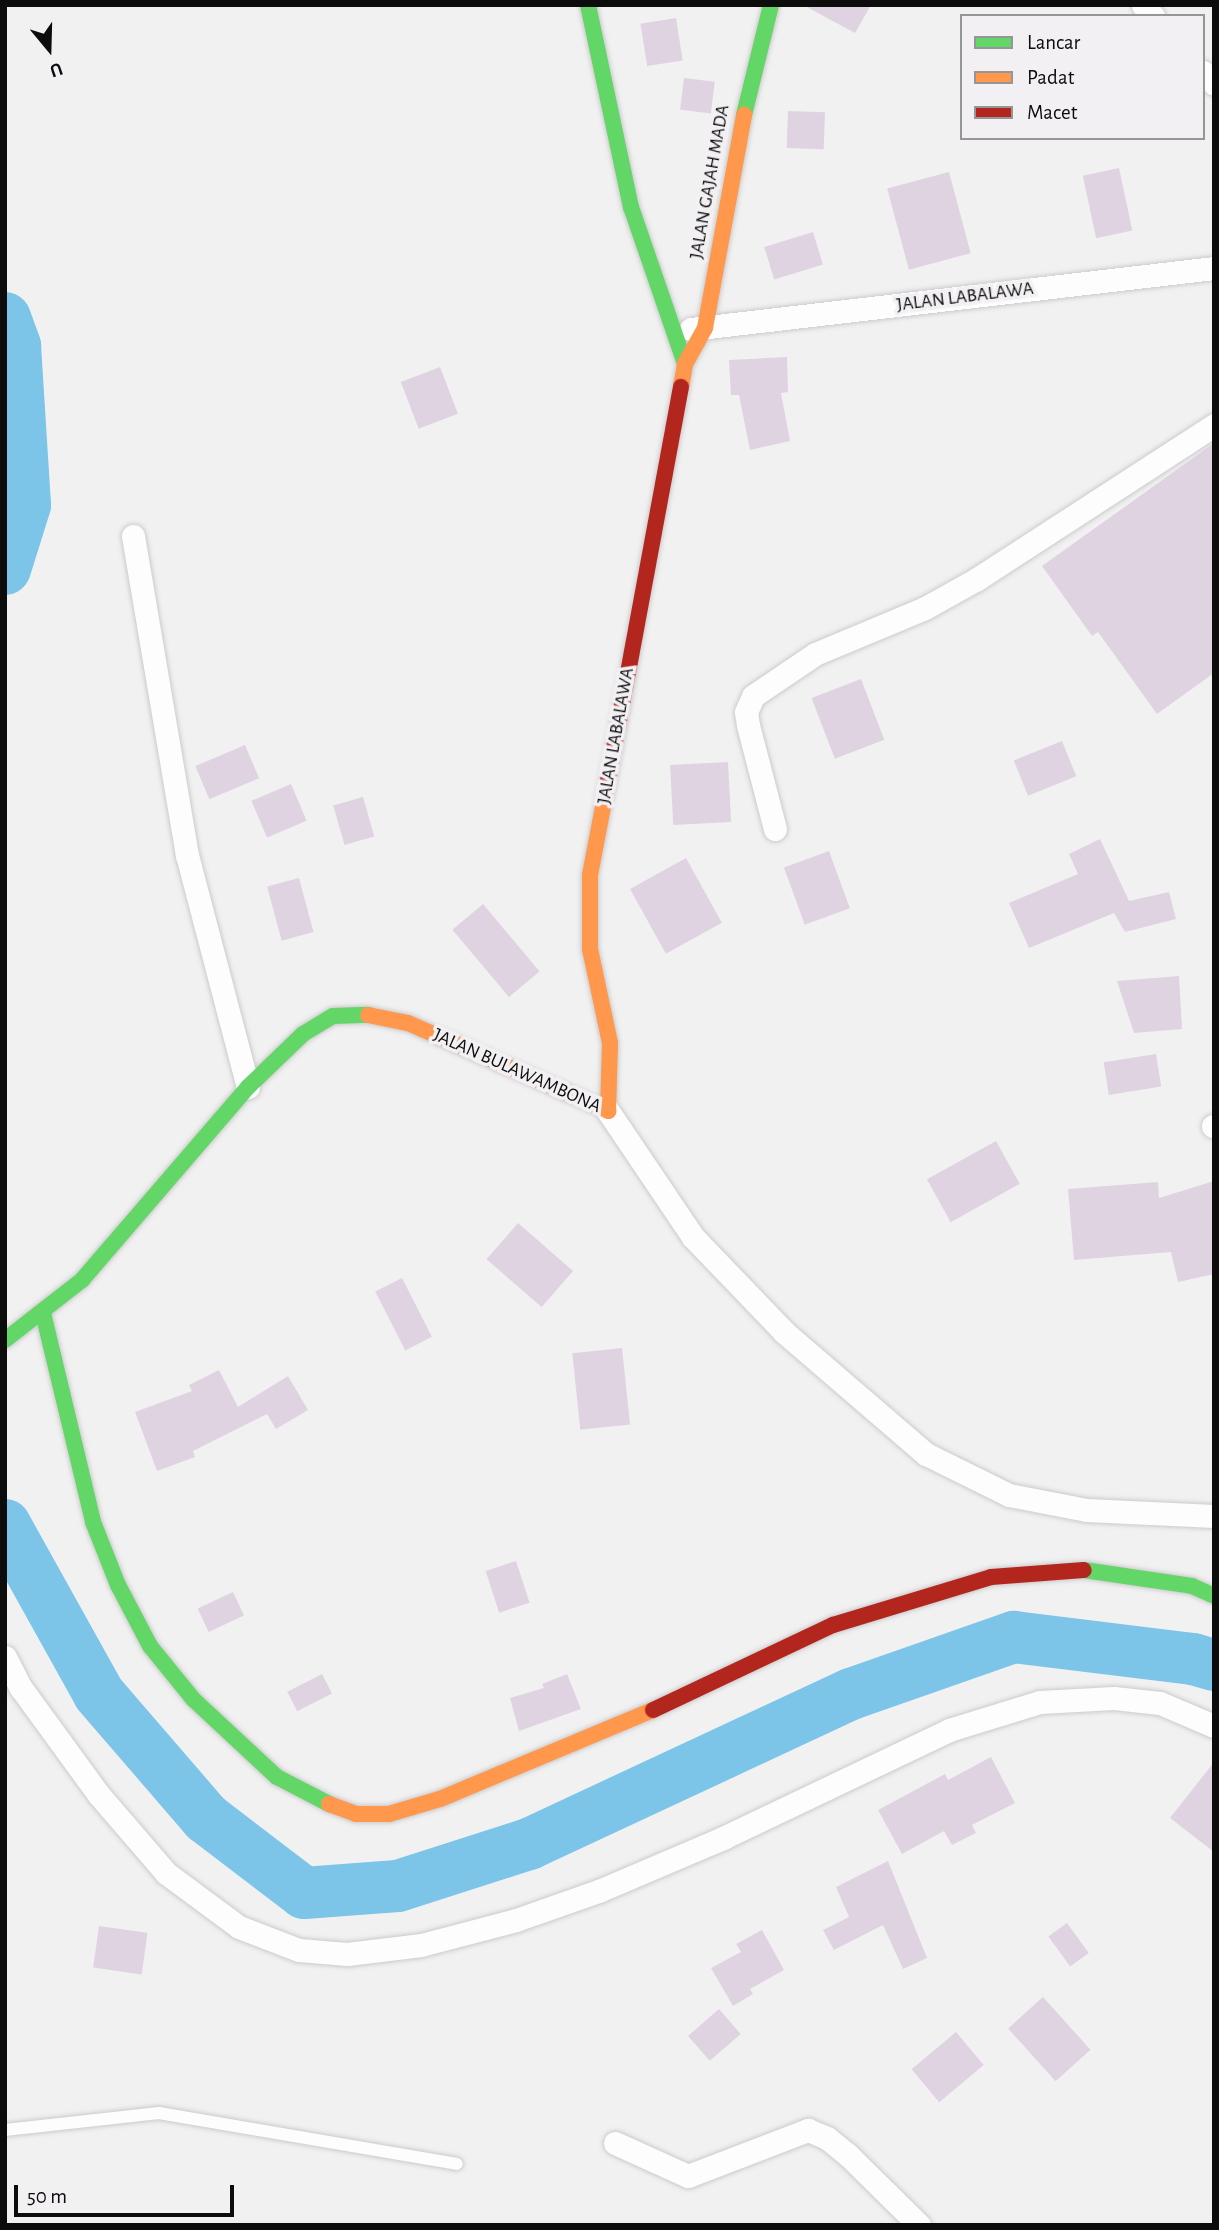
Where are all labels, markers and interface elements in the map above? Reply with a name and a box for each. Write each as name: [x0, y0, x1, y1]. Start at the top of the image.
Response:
north arrow: [14, 14, 84, 84]
legend: [960, 14, 1205, 140]
text: Lancar: [1027, 32, 1080, 53]
text: U: [47, 58, 65, 80]
text: Padat: [1027, 67, 1074, 88]
text: Macet: [1027, 102, 1078, 123]
street label: JALAN GAJAH MADA: [685, 103, 735, 261]
street label: JALAN LABALAWA: [895, 277, 1035, 317]
street label: JALAN LABALAWA: [593, 666, 639, 806]
street label: JALAN BULAWAMBONA: [430, 1024, 604, 1118]
scale bar: [18, 2170, 238, 2214]
text: 50 m: [27, 2186, 67, 2207]

